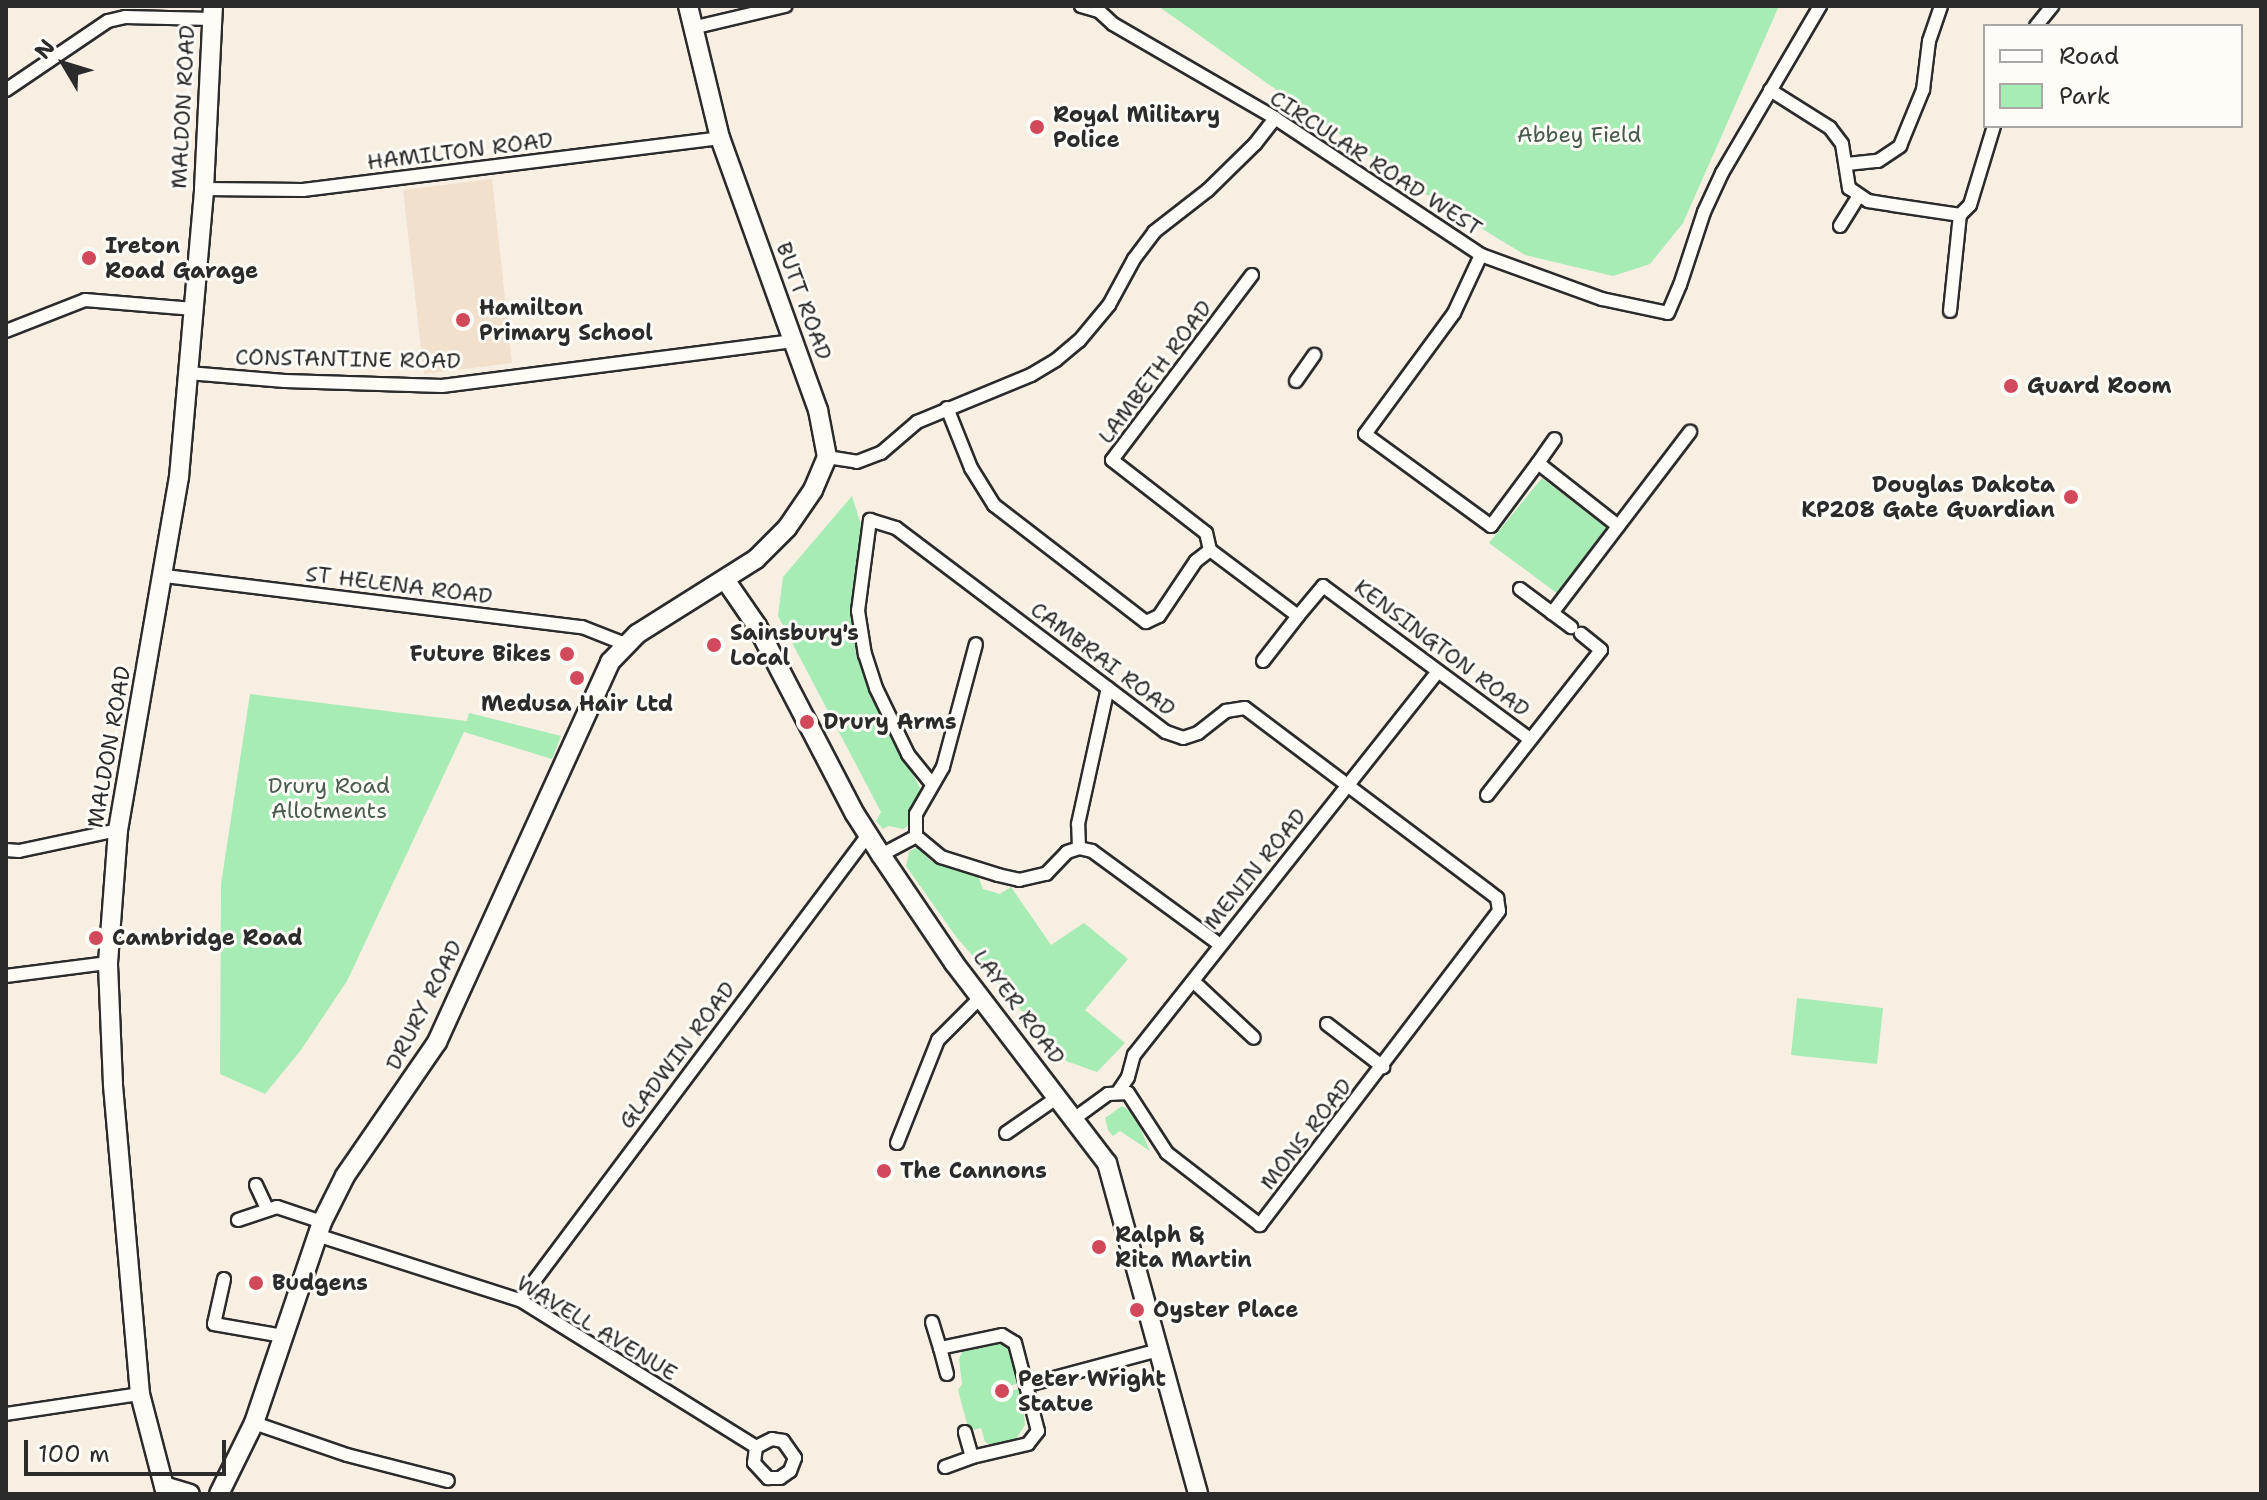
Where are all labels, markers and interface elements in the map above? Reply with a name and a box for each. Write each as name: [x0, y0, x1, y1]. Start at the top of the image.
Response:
north arrow: [24, 24, 104, 104]
street label: MALDON ROAD: [166, 24, 200, 190]
legend: [1983, 24, 2243, 128]
text: N: [28, 33, 61, 65]
text: Road: [2059, 40, 2119, 72]
text: Park: [2059, 80, 2111, 112]
street label: CIRCULAR ROAD WEST: [1265, 84, 1487, 242]
place label: Royal Military Police: [1053, 101, 1220, 152]
marker: Royal Military Police: [1028, 118, 1046, 136]
park label: Abbey Field: [1517, 122, 1641, 148]
street label: HAMILTON ROAD: [366, 126, 554, 176]
place label: Ireton Road Garage: [105, 232, 258, 284]
street label: BUTT ROAD: [770, 238, 838, 364]
marker: Ireton Road Garage: [80, 249, 98, 267]
place label: Hamilton Primary School: [479, 294, 653, 346]
street label: LAMBETH ROAD: [1093, 295, 1217, 449]
marker: Hamilton Primary School: [454, 311, 472, 329]
street label: CONSTANTINE ROAD: [235, 344, 461, 374]
place label: Guard Room: [2027, 373, 2172, 399]
marker: Guard Room: [2002, 377, 2020, 395]
place label: Douglas Dakota KP208 Gate Guardian: [1801, 471, 2055, 522]
marker: Douglas Dakota KP208 Gate Guardian: [2062, 488, 2080, 506]
street label: ST HELENA ROAD: [304, 560, 494, 610]
street label: KENSINGTON ROAD: [1349, 573, 1535, 723]
street label: CAMBRAI ROAD: [1025, 596, 1181, 722]
place label: Sainsbury's Local: [730, 619, 859, 670]
marker: Sainsbury's Local: [705, 636, 723, 654]
place label: Future Bikes: [410, 641, 551, 667]
marker: Future Bikes: [558, 645, 576, 663]
street label: MALDON ROAD: [82, 664, 136, 830]
marker: Medusa Hair Ltd: [568, 669, 586, 687]
place label: Medusa Hair Ltd: [481, 691, 673, 717]
place label: Drury Arms: [823, 709, 957, 735]
marker: Drury Arms: [798, 713, 816, 731]
park label: Drury Road Allotments: [268, 772, 390, 824]
street label: MENIN ROAD: [1198, 803, 1312, 935]
place label: Cambridge Road: [112, 925, 303, 951]
marker: Cambridge Road: [87, 929, 105, 947]
street label: DRURY ROAD: [380, 936, 468, 1074]
street label: LAYER ROAD: [967, 944, 1071, 1070]
street label: GLADWIN ROAD: [613, 976, 741, 1134]
street label: MONS ROAD: [1254, 1073, 1358, 1195]
place label: The Cannons: [900, 1158, 1047, 1184]
marker: The Cannons: [875, 1162, 893, 1180]
place label: Ralph & Rita Martin: [1115, 1221, 1252, 1272]
marker: Ralph & Rita Martin: [1090, 1238, 1108, 1256]
place label: Budgens: [272, 1270, 368, 1296]
street label: WAVELL AVENUE: [512, 1270, 682, 1386]
marker: Budgens: [247, 1274, 265, 1292]
place label: Oyster Place: [1153, 1297, 1298, 1323]
marker: Oyster Place: [1128, 1301, 1146, 1319]
place label: Peter Wright Statue: [1018, 1365, 1166, 1416]
marker: Peter Wright Statue: [993, 1382, 1011, 1400]
scale bar: [28, 1424, 230, 1474]
text: 100 m: [38, 1438, 110, 1470]

